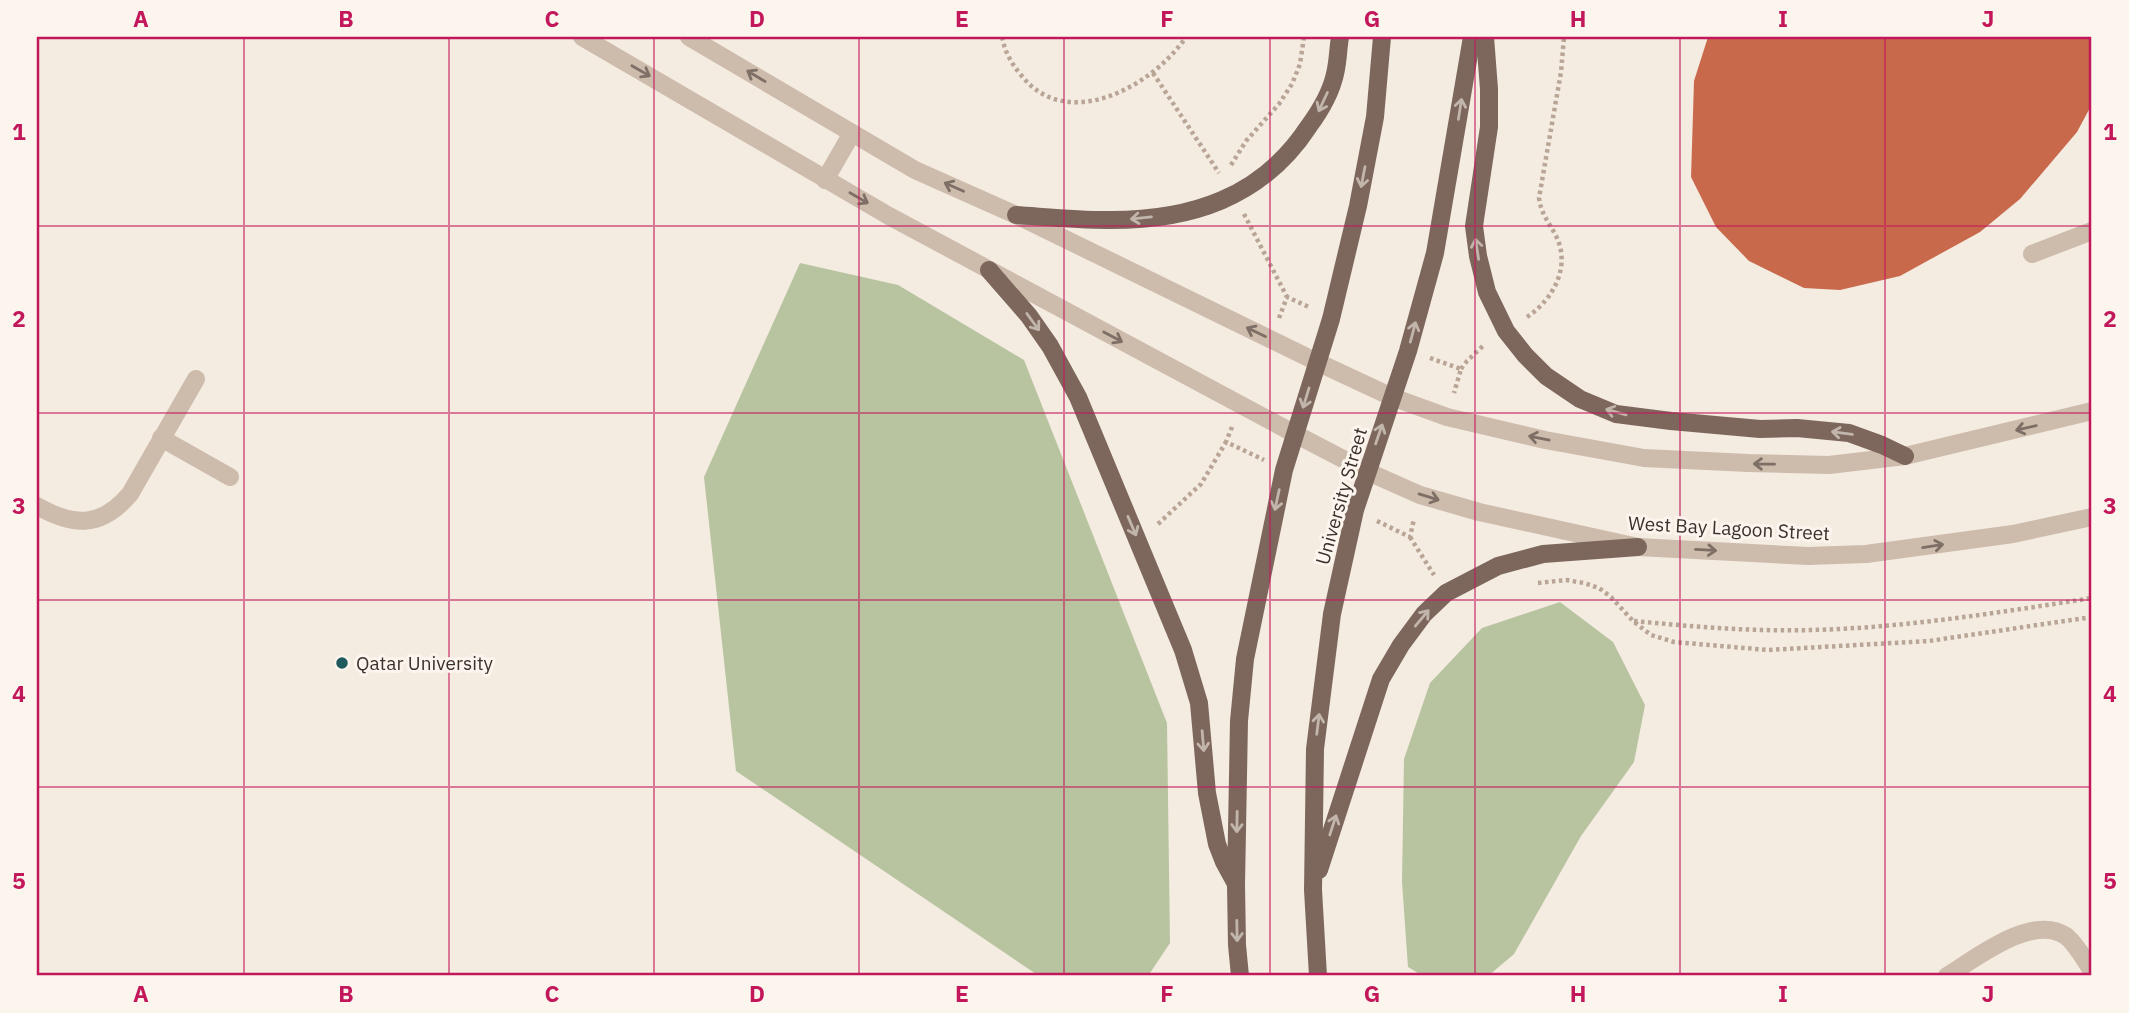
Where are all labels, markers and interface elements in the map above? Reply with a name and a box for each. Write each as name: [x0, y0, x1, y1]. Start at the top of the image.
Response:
text: A: [133, 3, 149, 33]
text: B: [338, 3, 354, 33]
text: C: [545, 3, 560, 33]
text: D: [749, 3, 765, 33]
text: E: [955, 3, 969, 33]
text: F: [1160, 3, 1174, 33]
text: G: [1364, 3, 1380, 33]
text: H: [1570, 3, 1586, 33]
text: I: [1778, 3, 1788, 33]
text: J: [1982, 3, 1994, 33]
one-way arrow: [630, 65, 650, 79]
one-way arrow: [746, 69, 766, 83]
one-way arrow: [1316, 91, 1329, 112]
one-way arrow: [1454, 98, 1467, 121]
text: 1: [12, 116, 26, 146]
text: 1: [2103, 116, 2117, 146]
one-way arrow: [1356, 165, 1370, 188]
one-way arrow: [944, 180, 965, 193]
one-way arrow: [848, 191, 868, 205]
one-way arrow: [1130, 211, 1153, 224]
one-way arrow: [1470, 238, 1483, 261]
text: 2: [12, 303, 26, 333]
text: 2: [2103, 303, 2117, 333]
one-way arrow: [1026, 312, 1040, 331]
one-way arrow: [1408, 321, 1421, 343]
one-way arrow: [1246, 325, 1267, 338]
one-way arrow: [1103, 331, 1123, 345]
one-way arrow: [1299, 387, 1312, 409]
one-way arrow: [1605, 405, 1628, 418]
one-way arrow: [2015, 422, 2038, 435]
one-way arrow: [1374, 423, 1386, 445]
street label: University Street: [1310, 425, 1372, 567]
one-way arrow: [1831, 426, 1854, 439]
one-way arrow: [1528, 431, 1551, 445]
one-way arrow: [1753, 457, 1776, 470]
one-way arrow: [1270, 488, 1283, 511]
text: 3: [12, 490, 26, 520]
text: 3: [2103, 490, 2117, 520]
one-way arrow: [1418, 492, 1440, 505]
street label: West Bay Lagoon Street: [1628, 511, 1830, 545]
one-way arrow: [1126, 515, 1139, 537]
one-way arrow: [1921, 539, 1944, 552]
one-way arrow: [1695, 544, 1718, 557]
one-way arrow: [1414, 609, 1430, 627]
place label: Qatar University: [356, 651, 494, 675]
marker: Qatar University: [334, 655, 350, 671]
text: 4: [12, 678, 26, 708]
text: 4: [2103, 678, 2117, 708]
one-way arrow: [1311, 713, 1324, 736]
one-way arrow: [1197, 729, 1210, 752]
one-way arrow: [1231, 810, 1244, 833]
one-way arrow: [1328, 815, 1340, 837]
text: 5: [12, 865, 26, 895]
text: 5: [2103, 865, 2117, 895]
one-way arrow: [1230, 919, 1244, 942]
text: A: [133, 978, 149, 1008]
text: B: [338, 978, 354, 1008]
text: C: [545, 978, 560, 1008]
text: D: [749, 978, 765, 1008]
text: E: [955, 978, 969, 1008]
text: F: [1160, 978, 1174, 1008]
text: G: [1364, 978, 1380, 1008]
text: H: [1570, 978, 1586, 1008]
text: I: [1778, 978, 1788, 1008]
text: J: [1982, 978, 1994, 1008]

